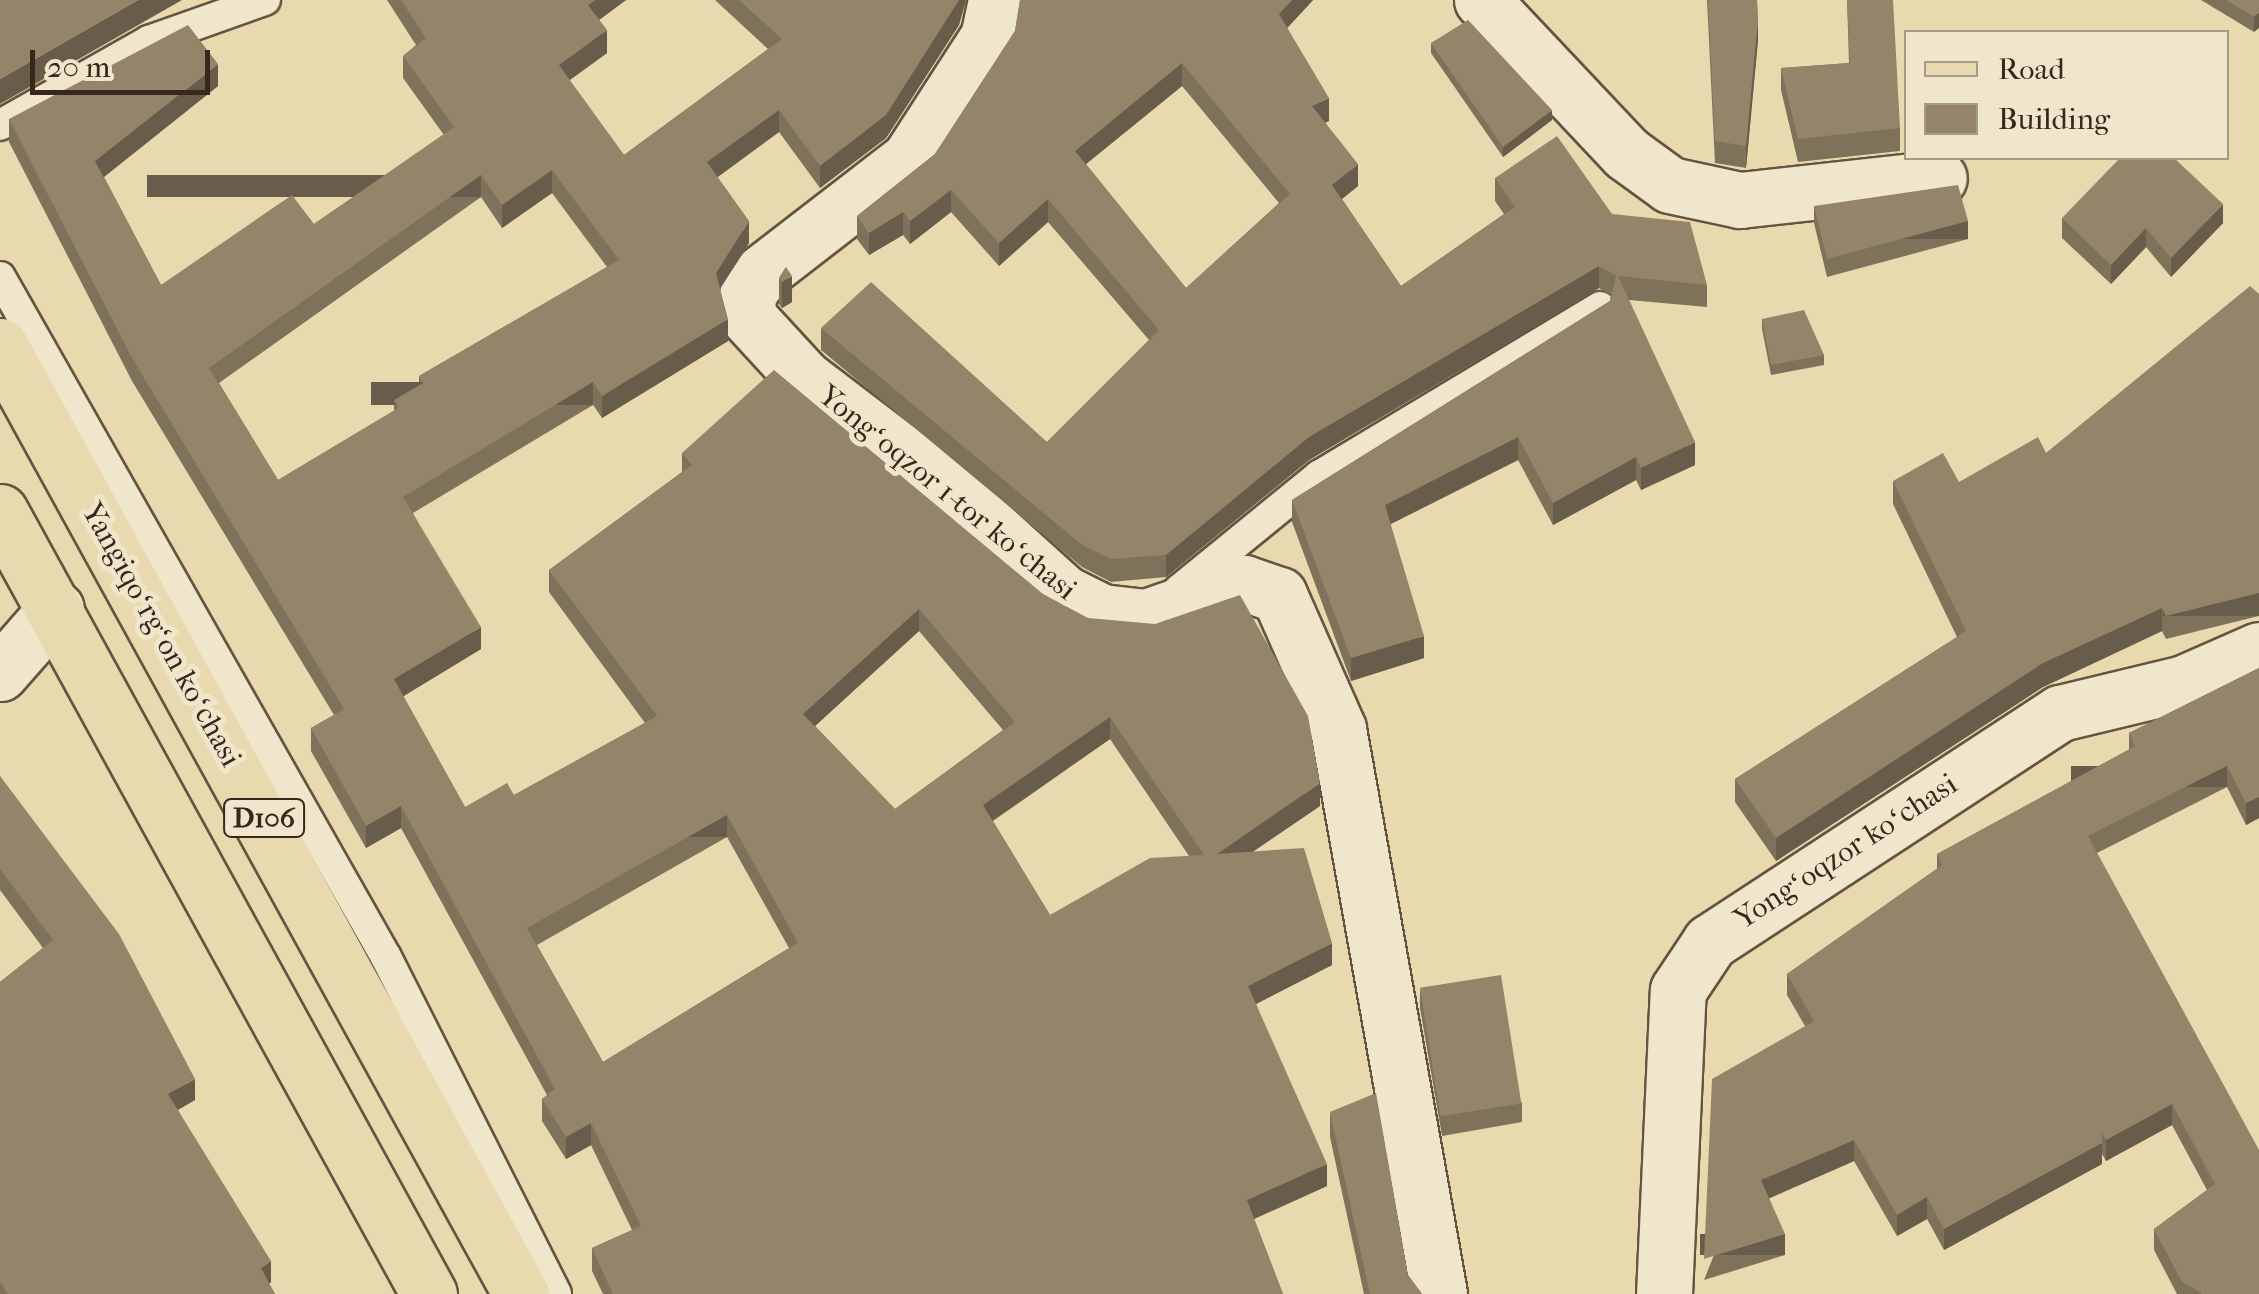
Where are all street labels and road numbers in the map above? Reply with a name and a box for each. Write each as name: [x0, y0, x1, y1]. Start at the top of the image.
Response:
street label: Yongʻoqzor 1-tor koʻchasi: [811, 378, 1083, 608]
street label: Yangiqoʻrgʻon koʻchasi: [73, 497, 249, 773]
street label: Yongʻoqzor koʻchasi: [1728, 767, 1964, 937]
road number: D106: [222, 795, 306, 841]

